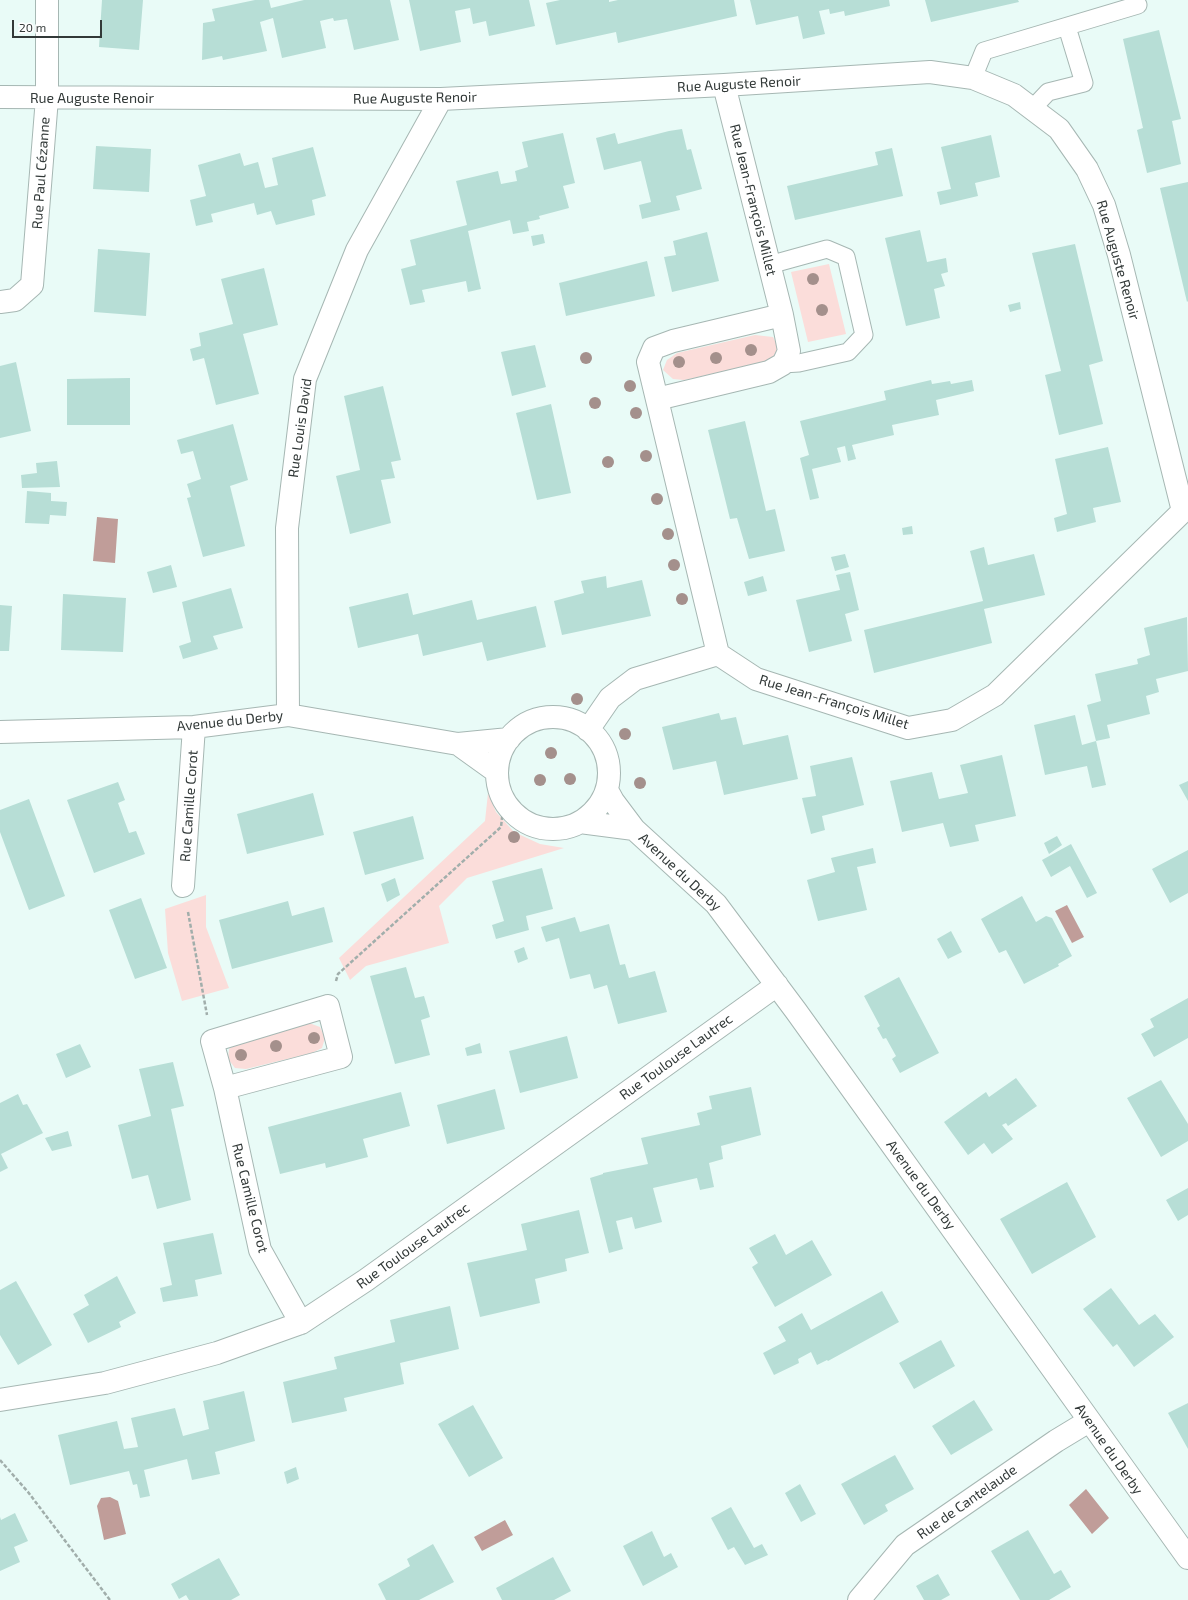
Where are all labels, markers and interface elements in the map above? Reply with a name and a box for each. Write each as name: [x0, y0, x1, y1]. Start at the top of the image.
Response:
scale bar: [14, 12, 104, 38]
text: 20 m: [19, 20, 46, 34]
street label: Rue Auguste Renoir: [677, 72, 801, 96]
street label: Rue Auguste Renoir: [353, 89, 477, 107]
street label: Rue Auguste Renoir: [30, 90, 154, 106]
street label: Rue Paul Cézanne: [29, 116, 53, 230]
street label: Rue Jean-François Millet: [726, 122, 780, 278]
street label: Rue Auguste Renoir: [1093, 198, 1143, 322]
street label: Rue Louis David: [285, 377, 315, 479]
street label: Rue Jean-François Millet: [757, 671, 911, 733]
street label: Avenue du Derby: [176, 707, 284, 735]
street label: Rue Camille Corot: [177, 749, 201, 863]
street label: Avenue du Derby: [635, 829, 725, 915]
street label: Rue Toulouse Lautrec: [616, 1010, 736, 1104]
street label: Avenue du Derby: [883, 1137, 959, 1233]
street label: Rue Camille Corot: [228, 1142, 272, 1254]
street label: Rue Toulouse Lautrec: [353, 1199, 473, 1293]
street label: Avenue du Derby: [1071, 1400, 1147, 1498]
street label: Rue de Cantelaude: [914, 1461, 1020, 1543]

